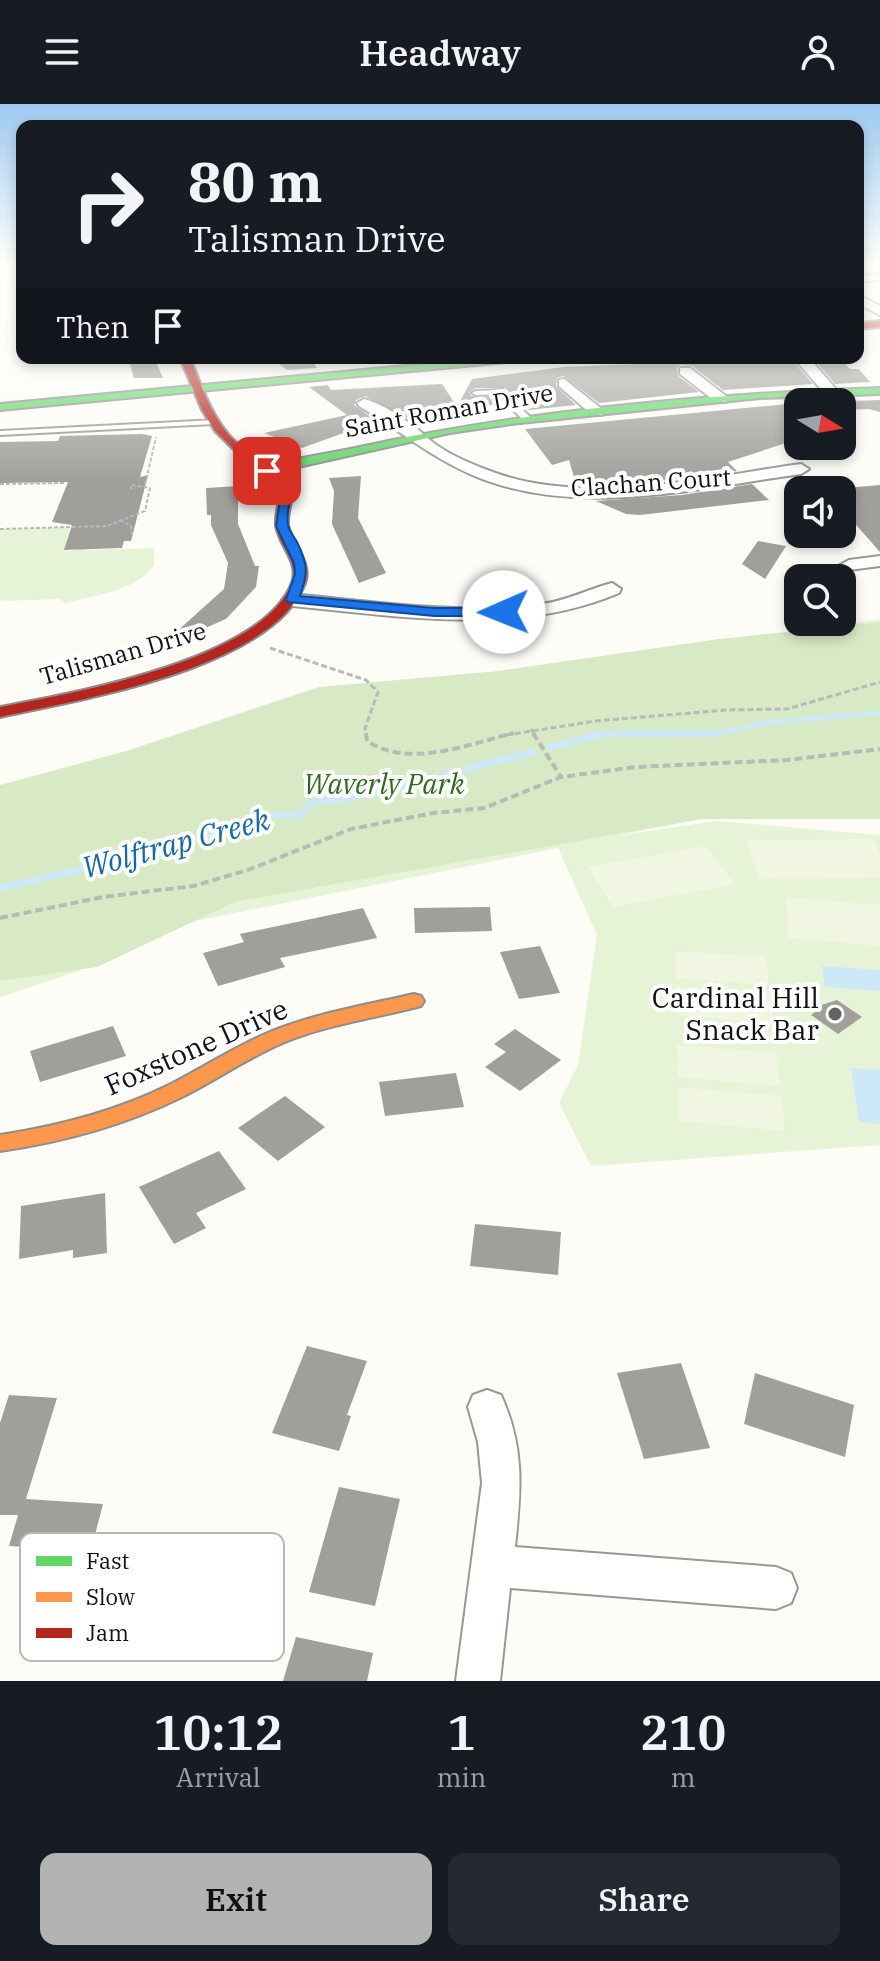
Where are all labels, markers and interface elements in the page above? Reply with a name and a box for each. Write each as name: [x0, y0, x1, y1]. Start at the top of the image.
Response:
text: Headway: [359, 29, 521, 76]
icon: menu: [40, 30, 84, 74]
icon: person: [796, 30, 840, 74]
text: 80 m: [188, 145, 323, 217]
icon: right: [56, 152, 160, 256]
text: Talisman Drive: [188, 215, 446, 262]
icon: arrive: [146, 304, 190, 348]
text: Then: [56, 307, 130, 346]
street label: Saint Roman Drive: [342, 376, 555, 444]
north arrow: [784, 388, 856, 460]
map controls: [784, 388, 856, 636]
pin: [233, 437, 301, 505]
icon: arrive: [245, 449, 289, 493]
street label: Clachan Court: [570, 460, 732, 504]
button: sound: [784, 476, 856, 548]
button: search: [784, 564, 856, 636]
position arrow: [462, 570, 546, 654]
street label: Talisman Drive: [36, 614, 210, 692]
park label: Waverly Park: [303, 765, 465, 802]
water label: Wolftrap Creek: [77, 799, 274, 886]
place label: Cardinal Hill Snack Bar: [652, 979, 820, 1048]
street label: Foxstone Drive: [98, 990, 293, 1103]
marker: Cardinal Hill Snack Bar: [826, 1005, 844, 1023]
legend: [20, 1533, 284, 1661]
text: Fast: [86, 1546, 129, 1575]
text: Slow: [86, 1582, 135, 1611]
text: Jam: [86, 1618, 129, 1647]
text: 10:12: [154, 1701, 283, 1763]
text: 1: [447, 1701, 476, 1763]
text: 210: [640, 1701, 726, 1763]
text: Arrival: [176, 1760, 261, 1794]
text: min: [437, 1760, 486, 1794]
text: m: [671, 1760, 696, 1794]
button: Exit: [40, 1853, 432, 1945]
button: Share: [448, 1853, 840, 1945]

